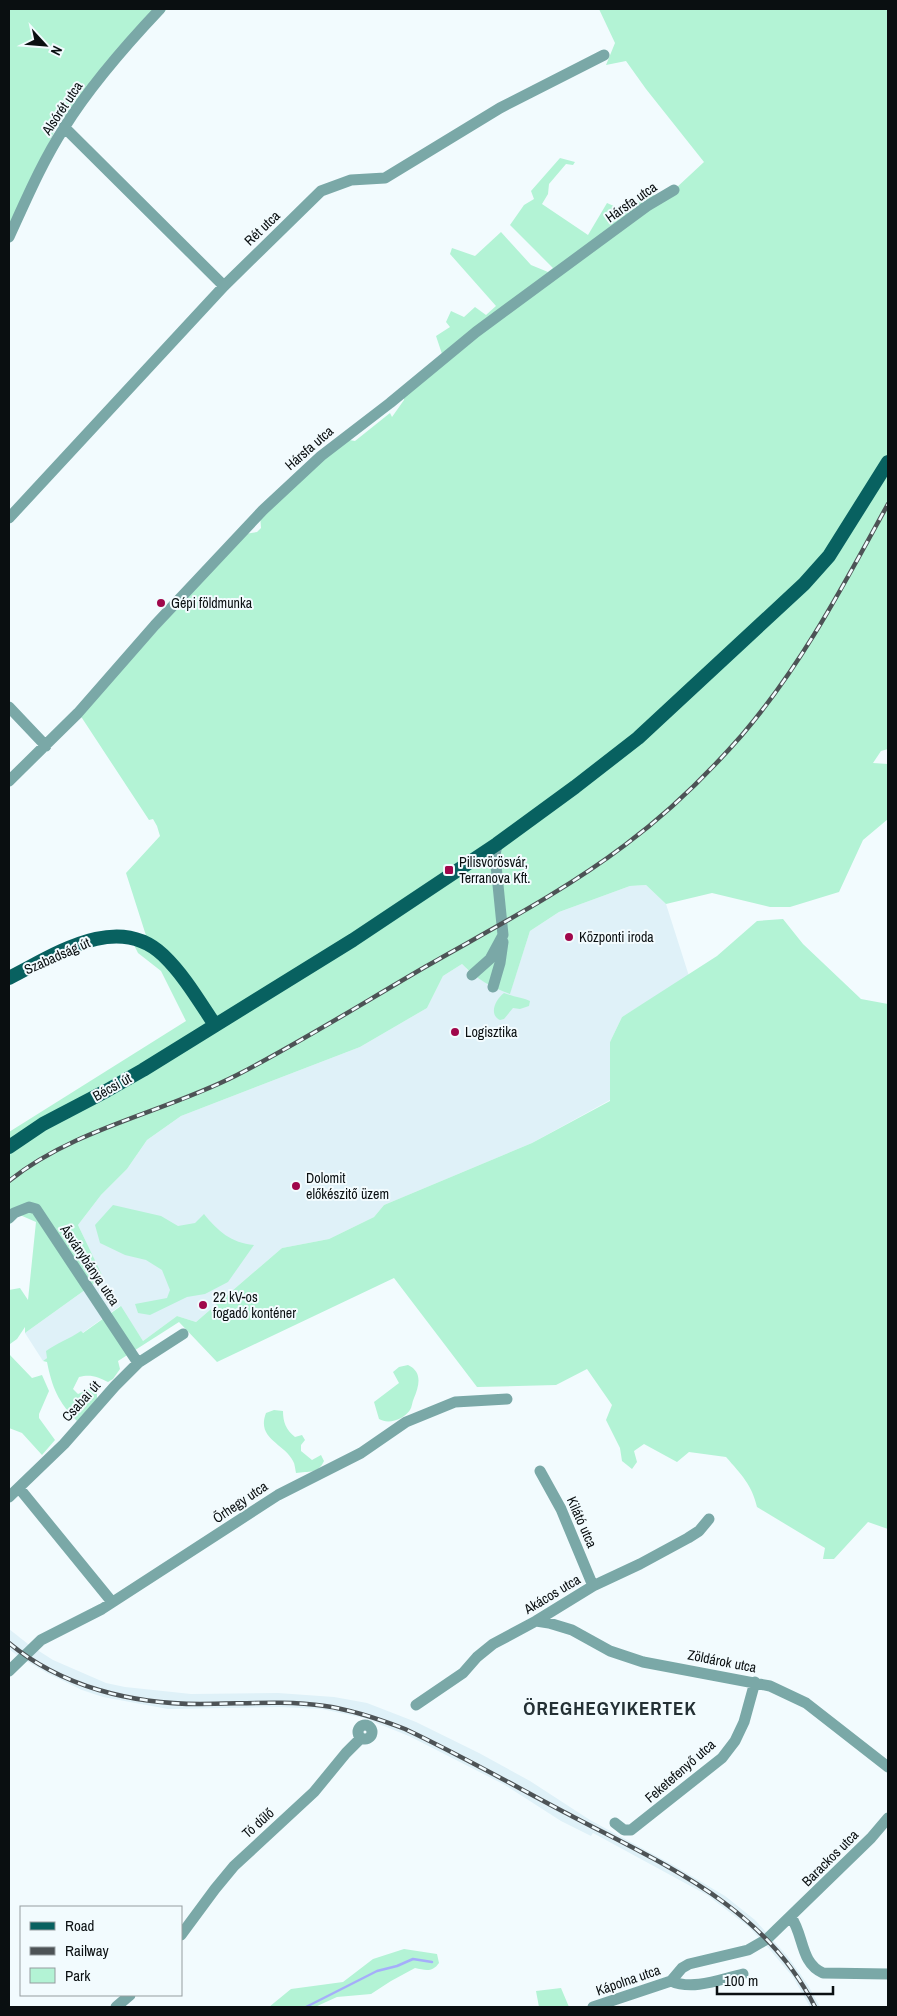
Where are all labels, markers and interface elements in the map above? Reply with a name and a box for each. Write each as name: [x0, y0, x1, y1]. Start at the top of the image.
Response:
north arrow: [20, 20, 70, 70]
text: N: [47, 43, 67, 58]
street label: Alsórét utca: [37, 77, 87, 139]
street label: Hársfa utca: [602, 177, 661, 226]
street label: Rét utca: [240, 206, 284, 249]
street label: Hársfa utca: [281, 422, 338, 474]
place label: Gépi földmunka: [171, 594, 253, 612]
marker: Gépi földmunka: [155, 597, 167, 609]
place label: Pilisvörösvár, Terranova Kft.: [459, 853, 530, 887]
marker: Pilisvörösvár, Terranova Kft.: [443, 864, 455, 876]
place label: Központi iroda: [579, 928, 654, 946]
marker: Központi iroda: [563, 931, 575, 943]
street label: Szabadság út: [21, 933, 93, 979]
place label: Logisztika: [465, 1023, 518, 1041]
marker: Logisztika: [449, 1026, 461, 1038]
street label: Bécsi út: [89, 1069, 135, 1105]
place label: Dolomit előkészitő üzem: [306, 1169, 389, 1203]
marker: Dolomit előkészitő üzem: [290, 1180, 302, 1192]
street label: Ásványbánya utca: [56, 1220, 124, 1309]
place label: 22 kV-os fogadó konténer: [213, 1288, 296, 1322]
marker: 22 kV-os fogadó konténer: [197, 1299, 209, 1311]
street label: Csabai út: [58, 1377, 104, 1425]
street label: Őrhegy utca: [209, 1477, 271, 1527]
street label: Kilátó utca: [563, 1494, 602, 1551]
street label: Akácos utca: [520, 1570, 584, 1618]
street label: Zöldárok utca: [686, 1646, 758, 1677]
district label: ÖREGHEGYIKERTEK: [523, 1695, 697, 1721]
street label: Feketefenyő utca: [641, 1735, 719, 1807]
street label: Tó dűlő: [238, 1804, 278, 1842]
street label: Barackos utca: [798, 1825, 863, 1890]
legend: [20, 1906, 182, 1996]
text: Road: [65, 1915, 94, 1936]
text: Railway: [65, 1940, 110, 1961]
street label: Kápolna utca: [593, 1960, 663, 1999]
scale bar: [717, 1964, 833, 1996]
text: Park: [65, 1965, 91, 1986]
text: 100 m: [724, 1970, 758, 1991]

